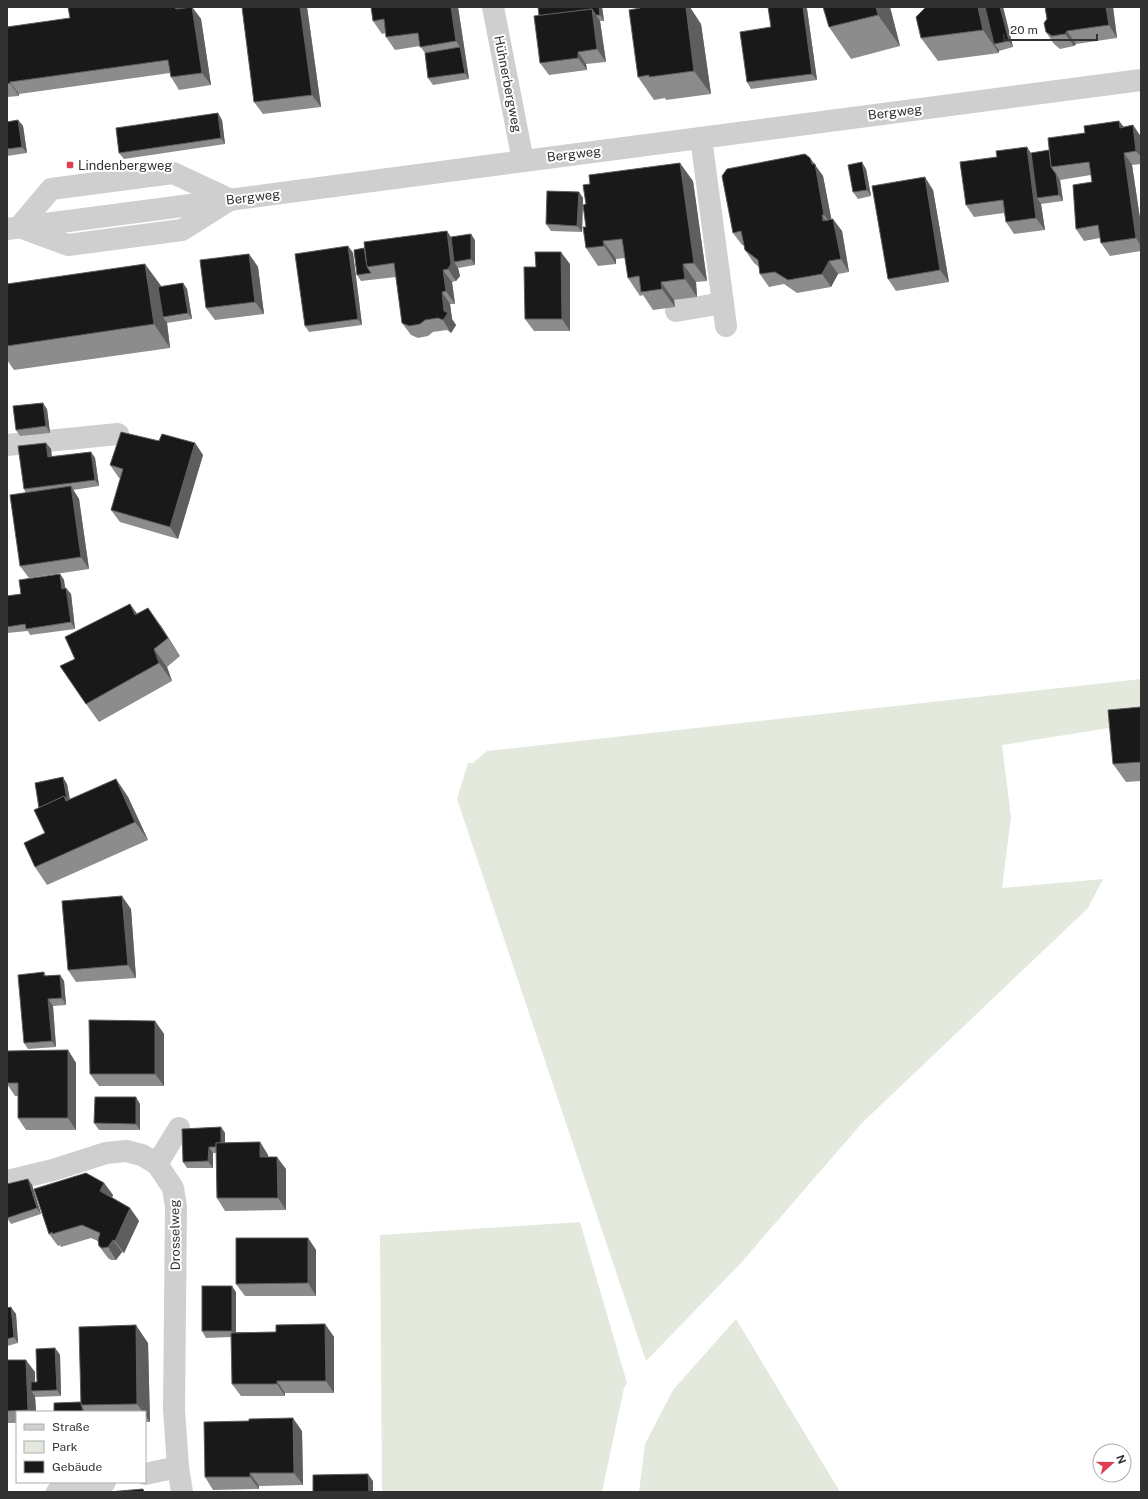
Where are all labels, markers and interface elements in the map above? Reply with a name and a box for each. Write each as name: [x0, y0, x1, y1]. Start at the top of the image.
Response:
scale bar: [1004, 16, 1097, 42]
text: 20 m: [1010, 23, 1038, 37]
street label: Hühnerbergweg: [491, 34, 525, 134]
street label: Bergweg: [867, 101, 923, 123]
street label: Bergweg: [546, 143, 602, 165]
place label: Lindenbergweg: [78, 158, 172, 173]
marker: Lindenbergweg: [65, 160, 75, 170]
street label: Bergweg: [225, 186, 281, 208]
street label: Drosselweg: [167, 1199, 183, 1271]
legend: [16, 1411, 146, 1483]
text: Straße: [52, 1420, 90, 1434]
text: Park: [52, 1440, 78, 1454]
north arrow: [1092, 1443, 1132, 1483]
text: N: [1114, 1453, 1128, 1466]
text: Gebäude: [52, 1460, 102, 1474]

